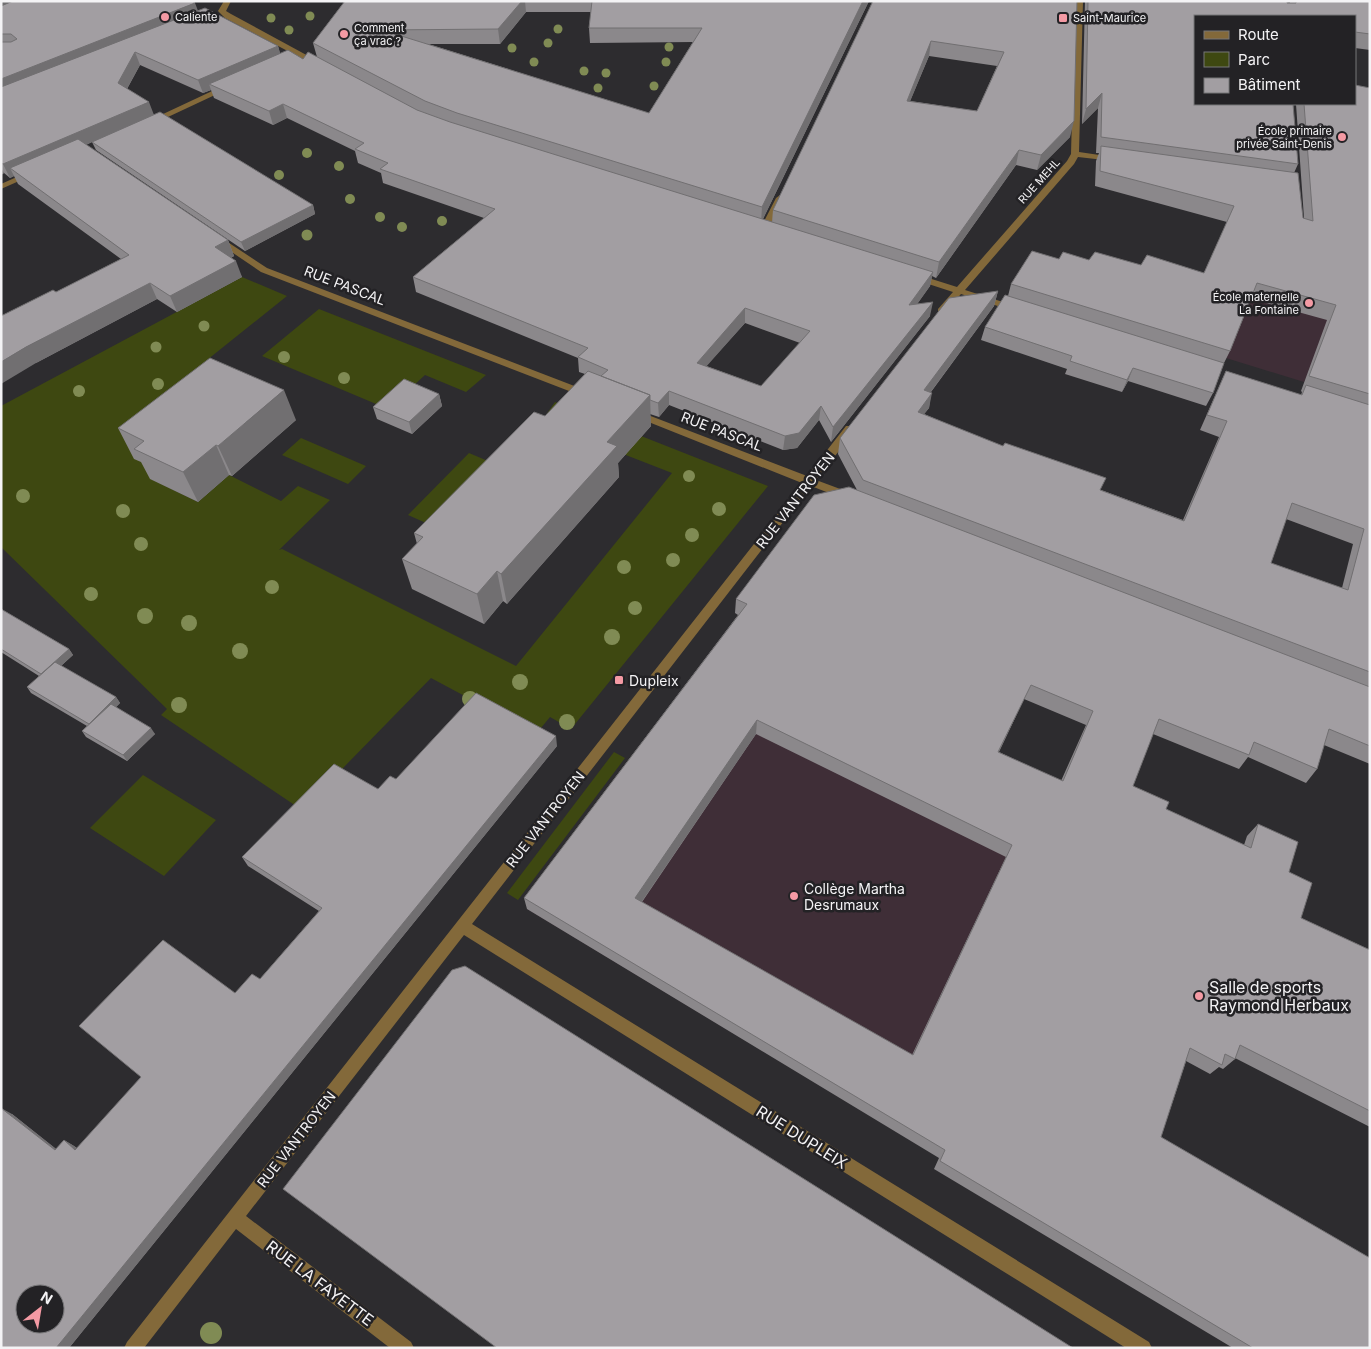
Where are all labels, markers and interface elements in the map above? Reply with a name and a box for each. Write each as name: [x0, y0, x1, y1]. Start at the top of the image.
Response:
place label: Caliente: [175, 10, 217, 24]
marker: Caliente: [159, 11, 171, 23]
place label: Saint-Maurice: [1073, 11, 1146, 25]
marker: Saint-Maurice: [1057, 12, 1069, 24]
legend: [1194, 15, 1356, 105]
place label: Comment ça vrac ?: [354, 21, 405, 48]
text: Route: [1238, 25, 1279, 44]
marker: Comment ça vrac ?: [338, 28, 350, 40]
text: Parc: [1238, 50, 1270, 69]
text: Bâtiment: [1238, 75, 1301, 94]
place label: École primaire privée Saint-Denis: [1236, 124, 1332, 151]
marker: École primaire privée Saint-Denis: [1336, 131, 1348, 143]
street label: RUE MEHL: [1015, 156, 1063, 206]
street label: RUE PASCAL: [302, 262, 388, 308]
place label: École maternelle La Fontaine: [1213, 290, 1299, 317]
marker: École maternelle La Fontaine: [1303, 297, 1315, 309]
street label: RUE PASCAL: [679, 408, 765, 454]
street label: RUE VANTROYEN: [752, 448, 838, 552]
place label: Dupleix: [629, 672, 679, 689]
marker: Dupleix: [613, 674, 625, 686]
street label: RUE VANTROYEN: [502, 767, 588, 871]
place label: Collège Martha Desrumaux: [804, 880, 905, 913]
marker: Collège Martha Desrumaux: [788, 890, 800, 902]
place label: Salle de sports Raymond Herbaux: [1209, 977, 1349, 1015]
marker: Salle de sports Raymond Herbaux: [1193, 990, 1205, 1002]
street label: RUE VANTROYEN: [253, 1087, 339, 1191]
street label: RUE DUPLEIX: [753, 1101, 851, 1173]
street label: RUE LA FAYETTE: [262, 1236, 378, 1330]
north arrow: [15, 1284, 65, 1334]
text: N: [38, 1287, 56, 1307]

